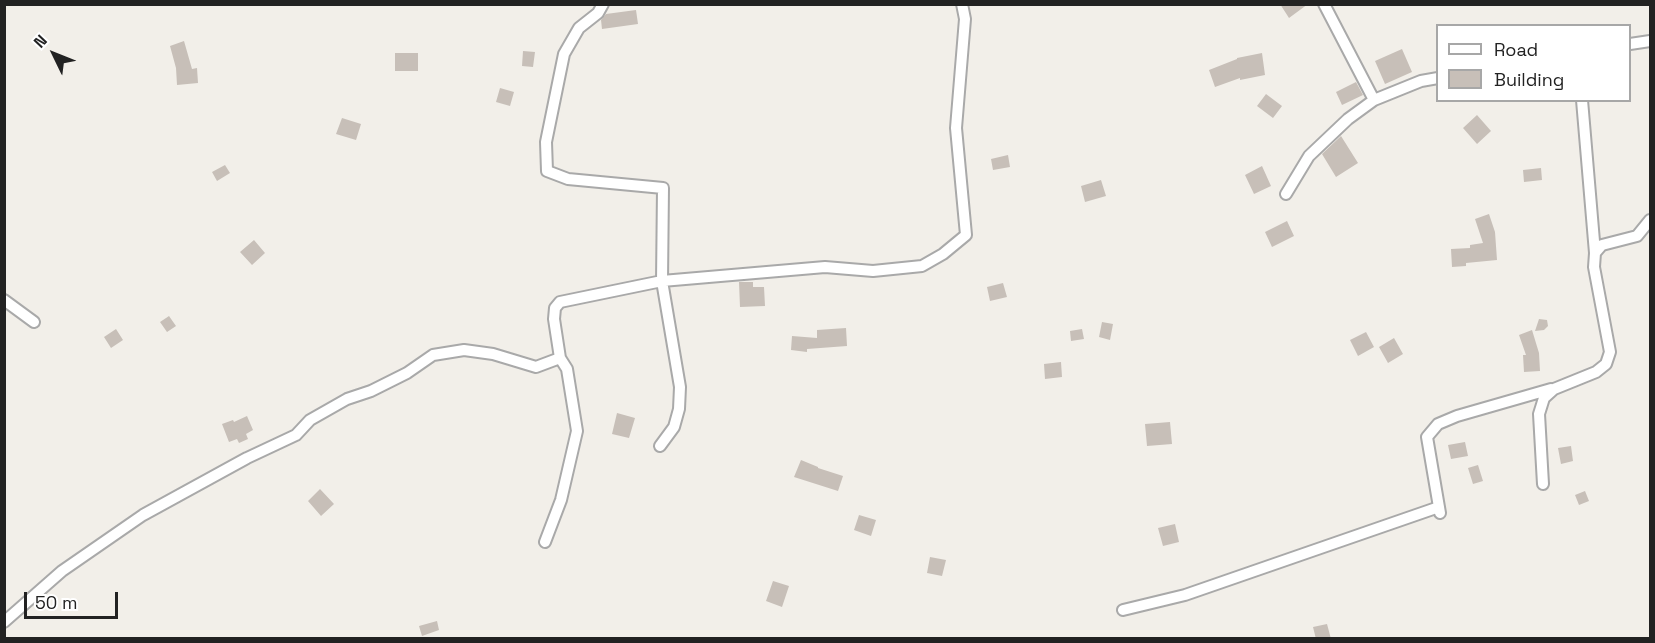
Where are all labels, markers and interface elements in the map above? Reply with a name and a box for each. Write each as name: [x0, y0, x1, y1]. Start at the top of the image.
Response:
north arrow: [24, 24, 84, 84]
legend: [1436, 24, 1631, 102]
text: N: [29, 30, 52, 52]
text: Road: [1494, 38, 1538, 61]
text: Building: [1494, 68, 1564, 91]
scale bar: [27, 580, 122, 618]
text: 50 m: [35, 591, 77, 614]

